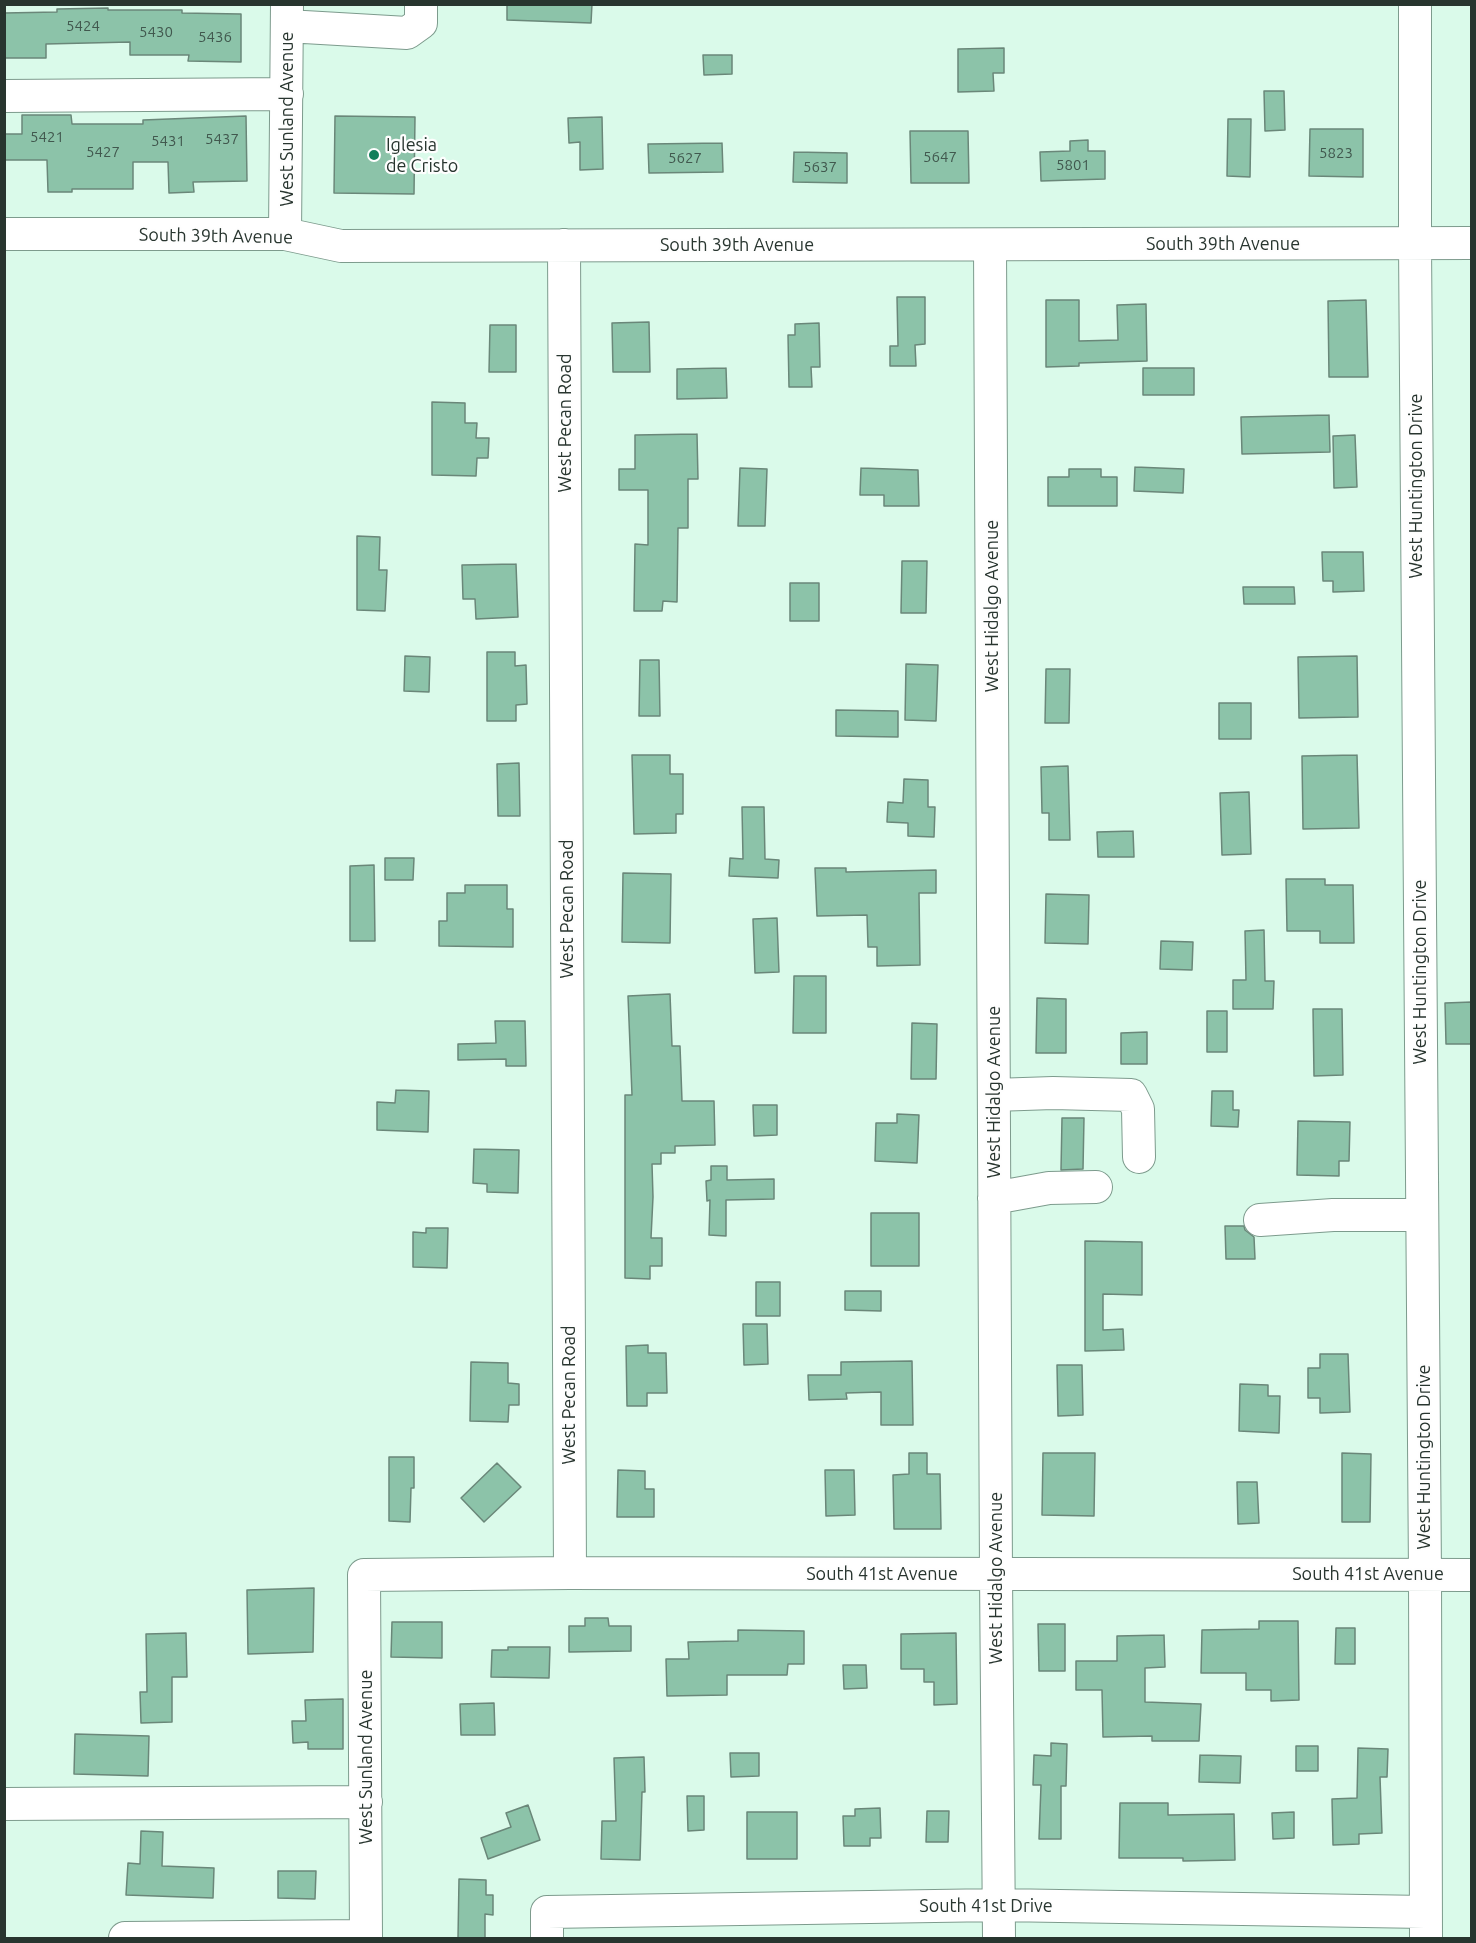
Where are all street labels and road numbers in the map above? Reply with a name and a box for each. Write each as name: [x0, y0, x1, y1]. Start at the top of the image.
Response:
street label: West Sunland Avenue: [276, 32, 298, 206]
street label: South 39th Avenue: [139, 224, 293, 248]
street label: South 39th Avenue: [1146, 233, 1300, 255]
street label: South 39th Avenue: [660, 234, 814, 256]
street label: West Pecan Road: [554, 353, 576, 493]
street label: West Huntington Drive: [1405, 393, 1427, 579]
street label: West Hidalgo Avenue: [981, 520, 1003, 692]
street label: West Pecan Road: [556, 839, 578, 979]
street label: West Huntington Drive: [1409, 879, 1431, 1065]
street label: West Hidalgo Avenue: [983, 1006, 1005, 1178]
street label: West Pecan Road: [558, 1325, 580, 1465]
street label: West Huntington Drive: [1413, 1364, 1435, 1550]
street label: West Hidalgo Avenue: [985, 1492, 1007, 1664]
street label: South 41st Avenue: [806, 1563, 958, 1585]
street label: South 41st Avenue: [1292, 1563, 1444, 1585]
street label: West Sunland Avenue: [355, 1670, 377, 1844]
street label: South 41st Drive: [919, 1895, 1053, 1917]

